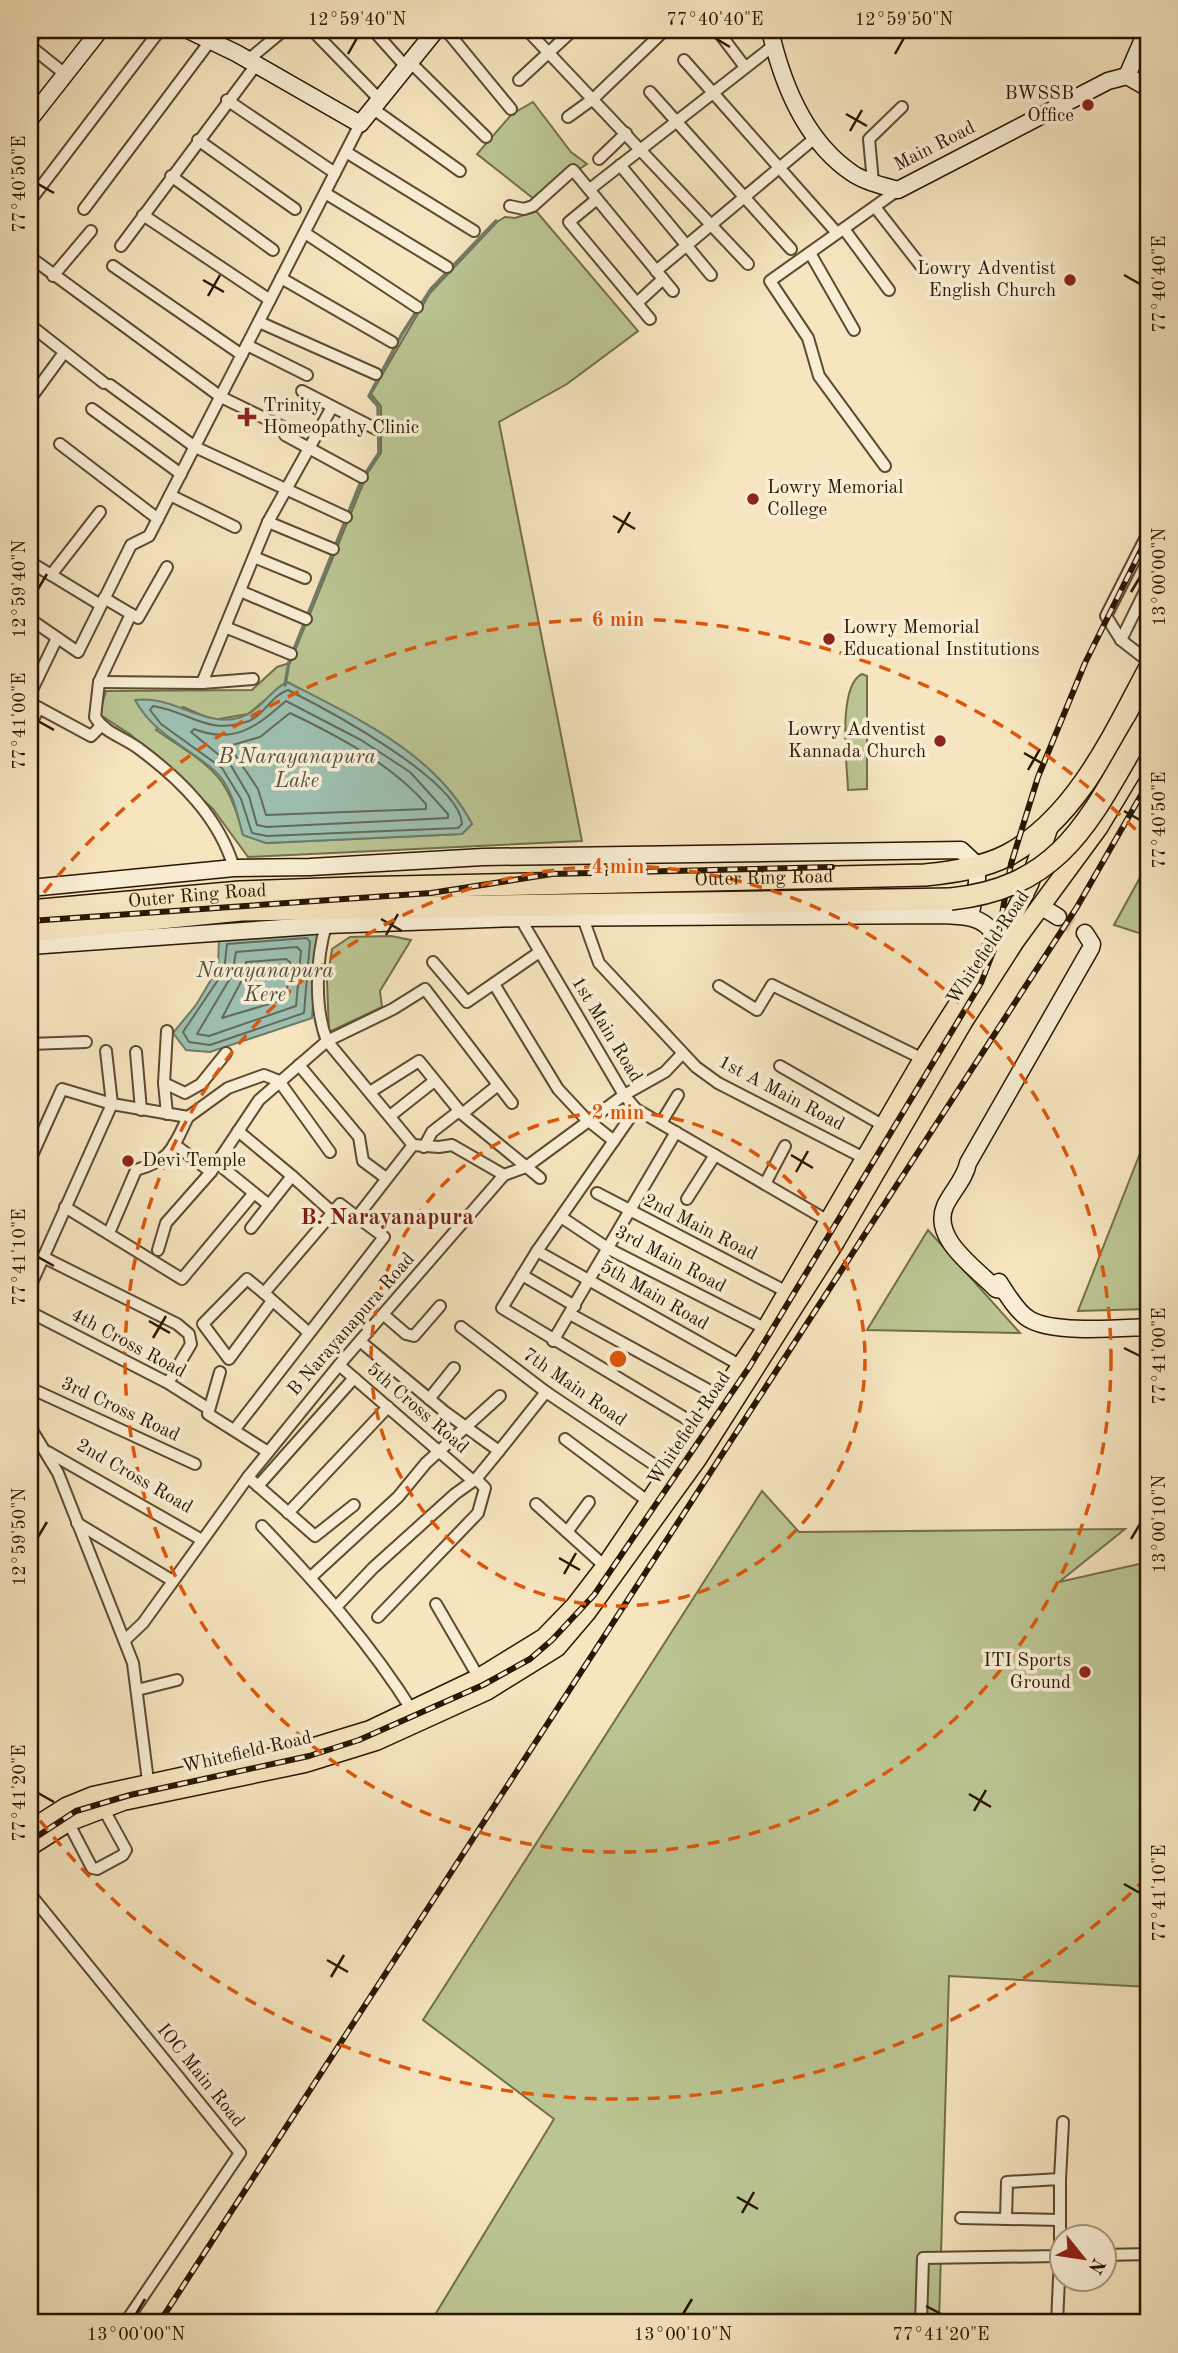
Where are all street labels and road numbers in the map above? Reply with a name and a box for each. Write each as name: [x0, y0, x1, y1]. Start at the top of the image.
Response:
street label: Main Road: [891, 118, 979, 176]
street label: Outer Ring Road: [694, 868, 834, 890]
street label: Outer Ring Road: [127, 882, 267, 912]
street label: Whitefield Road: [944, 888, 1034, 1008]
street label: 1st Main Road: [567, 974, 645, 1086]
street label: 1st A Main Road: [715, 1053, 847, 1135]
street label: 2nd Main Road: [640, 1191, 760, 1265]
street label: 3rd Main Road: [612, 1223, 729, 1297]
street label: B Narayanapura Road: [285, 1250, 419, 1400]
street label: 5th Main Road: [597, 1257, 712, 1335]
street label: 4th Cross Road: [67, 1306, 189, 1382]
street label: 7th Main Road: [519, 1345, 629, 1431]
street label: 5th Cross Road: [363, 1360, 471, 1458]
street label: Whitefield Road: [645, 1369, 735, 1489]
street label: 3rd Cross Road: [58, 1374, 182, 1446]
street label: 2nd Cross Road: [73, 1436, 195, 1518]
street label: Whitefield Road: [180, 1729, 314, 1777]
street label: IOC Main Road: [153, 2021, 247, 2131]

